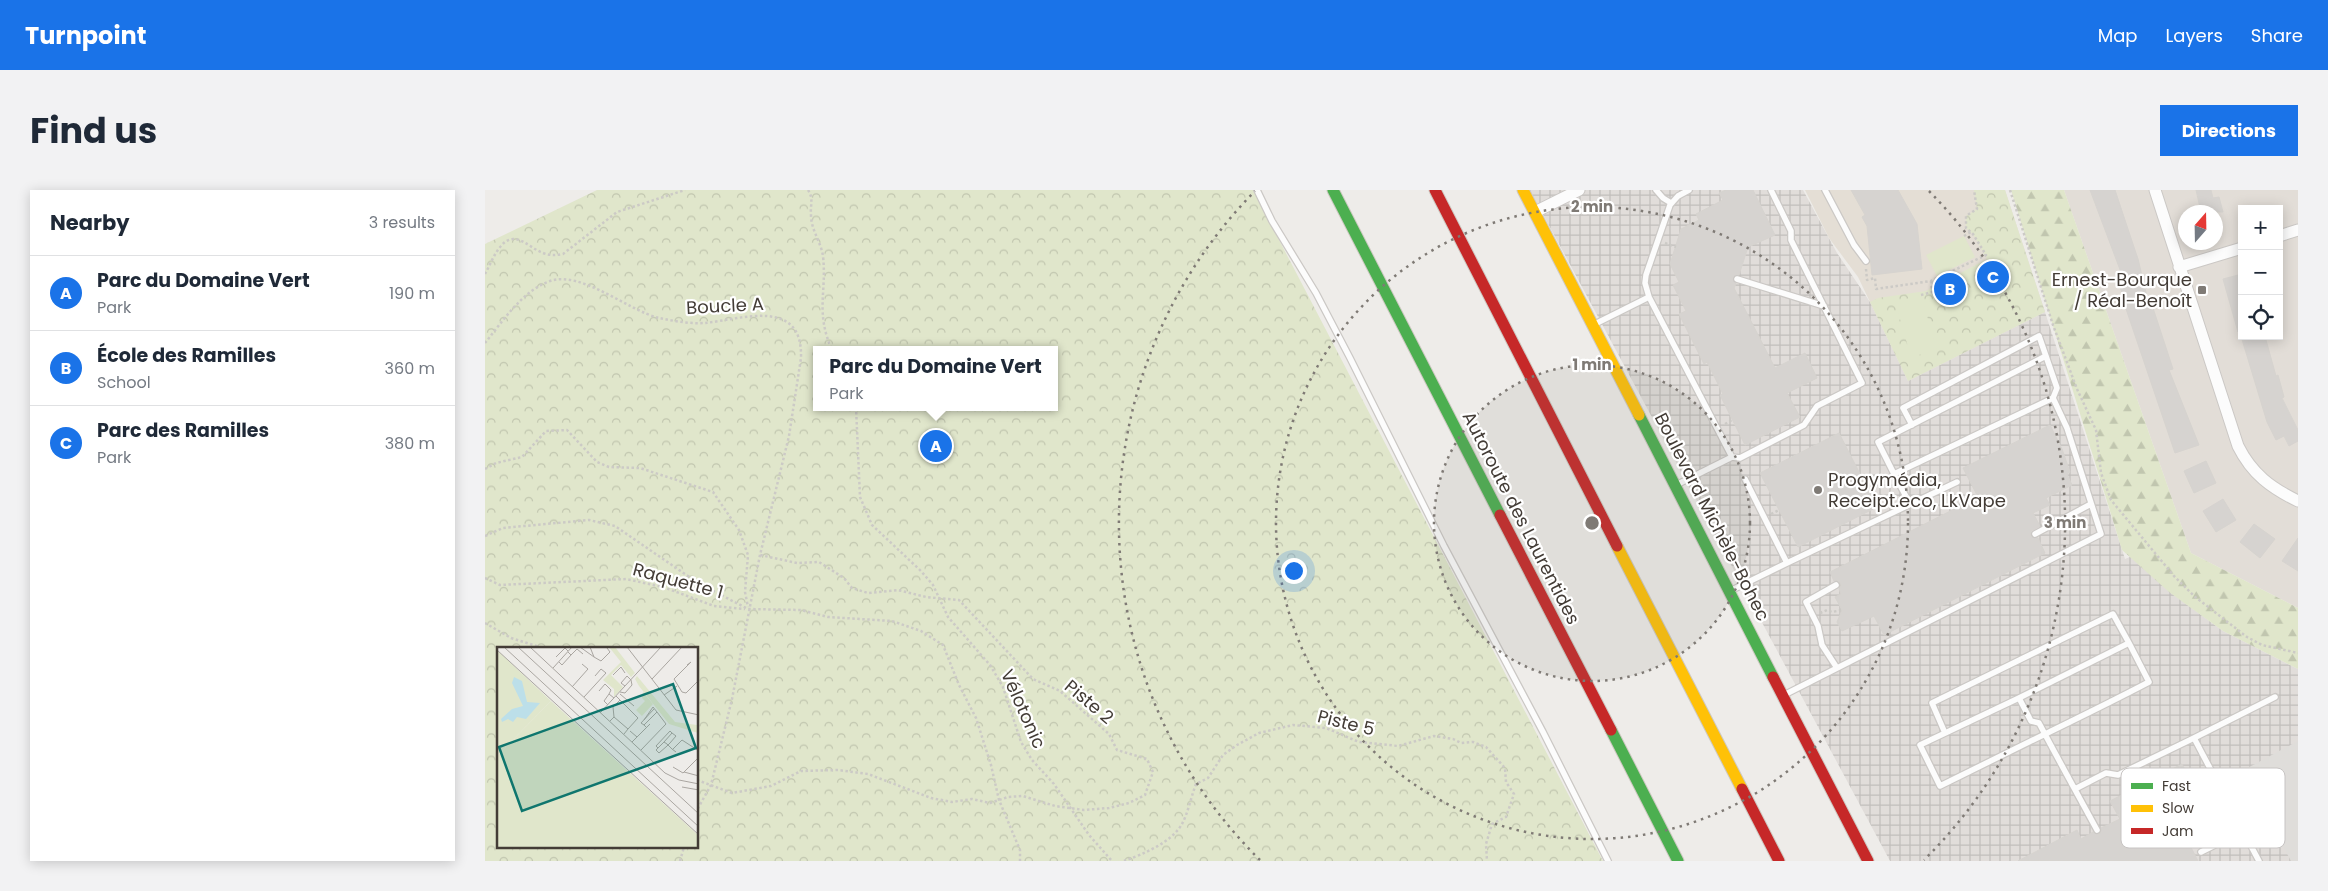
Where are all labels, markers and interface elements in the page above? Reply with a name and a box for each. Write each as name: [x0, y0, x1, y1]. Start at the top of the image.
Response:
text: Turnpoint: [25, 19, 146, 52]
text: Map: [2098, 23, 2138, 48]
text: Layers: [2166, 23, 2223, 48]
text: Share: [2251, 23, 2303, 48]
button: Directions: [2160, 105, 2298, 156]
text: Find us: [30, 106, 157, 155]
text: 2 min: [1571, 196, 1613, 217]
north arrow: [2178, 205, 2223, 250]
map controls: [2238, 205, 2283, 340]
button: +: [2238, 205, 2283, 250]
text: Nearby: [50, 208, 130, 237]
text: 3 results: [369, 211, 435, 234]
button: −: [2238, 250, 2283, 295]
pin: C: [1977, 258, 2009, 296]
text: Parc du Domaine Vert: [97, 267, 310, 294]
place label: Ernest-Bourque / Réal-Benoît: [2052, 267, 2192, 313]
pin: B: [1934, 270, 1966, 308]
text: A: [60, 282, 72, 305]
text: 190 m: [389, 282, 435, 305]
marker: Ernest-Bourque / Réal-Benoît: [2196, 284, 2208, 296]
street label: Boucle A: [686, 291, 764, 320]
button: locate: [2238, 295, 2283, 340]
text: Park: [97, 296, 131, 319]
text: École des Ramilles: [97, 342, 276, 369]
popup: [813, 346, 1058, 411]
text: Parc du Domaine Vert: [829, 353, 1042, 380]
text: 1 min: [1572, 354, 1612, 375]
text: B: [61, 357, 71, 380]
text: 360 m: [385, 357, 435, 380]
text: School: [97, 371, 151, 394]
text: Park: [829, 382, 863, 405]
street label: Autoroute des Laurentides: [1457, 407, 1586, 629]
street label: Boulevard Michèle-Bohec: [1649, 408, 1776, 625]
text: Parc des Ramilles: [97, 417, 269, 444]
pin: A: [920, 427, 952, 465]
text: C: [60, 432, 72, 455]
text: 380 m: [385, 432, 435, 455]
text: Park: [97, 446, 131, 469]
place label: Progymédia, Receipt.eco, LkVape: [1828, 467, 2006, 513]
marker: Progymédia, Receipt.eco, LkVape: [1812, 484, 1824, 496]
text: 3 min: [2044, 512, 2086, 533]
centre of rings: [1583, 514, 1601, 532]
street label: Raquette 1: [630, 556, 726, 605]
your location: [1281, 558, 1307, 584]
inset map: [497, 647, 699, 848]
street label: Vélotonic: [995, 665, 1052, 752]
street label: Piste 2: [1059, 674, 1119, 730]
street label: Piste 5: [1315, 703, 1377, 742]
legend: [2121, 768, 2285, 848]
text: Fast: [2162, 776, 2191, 796]
text: Slow: [2162, 798, 2195, 818]
text: Jam: [2162, 821, 2193, 841]

